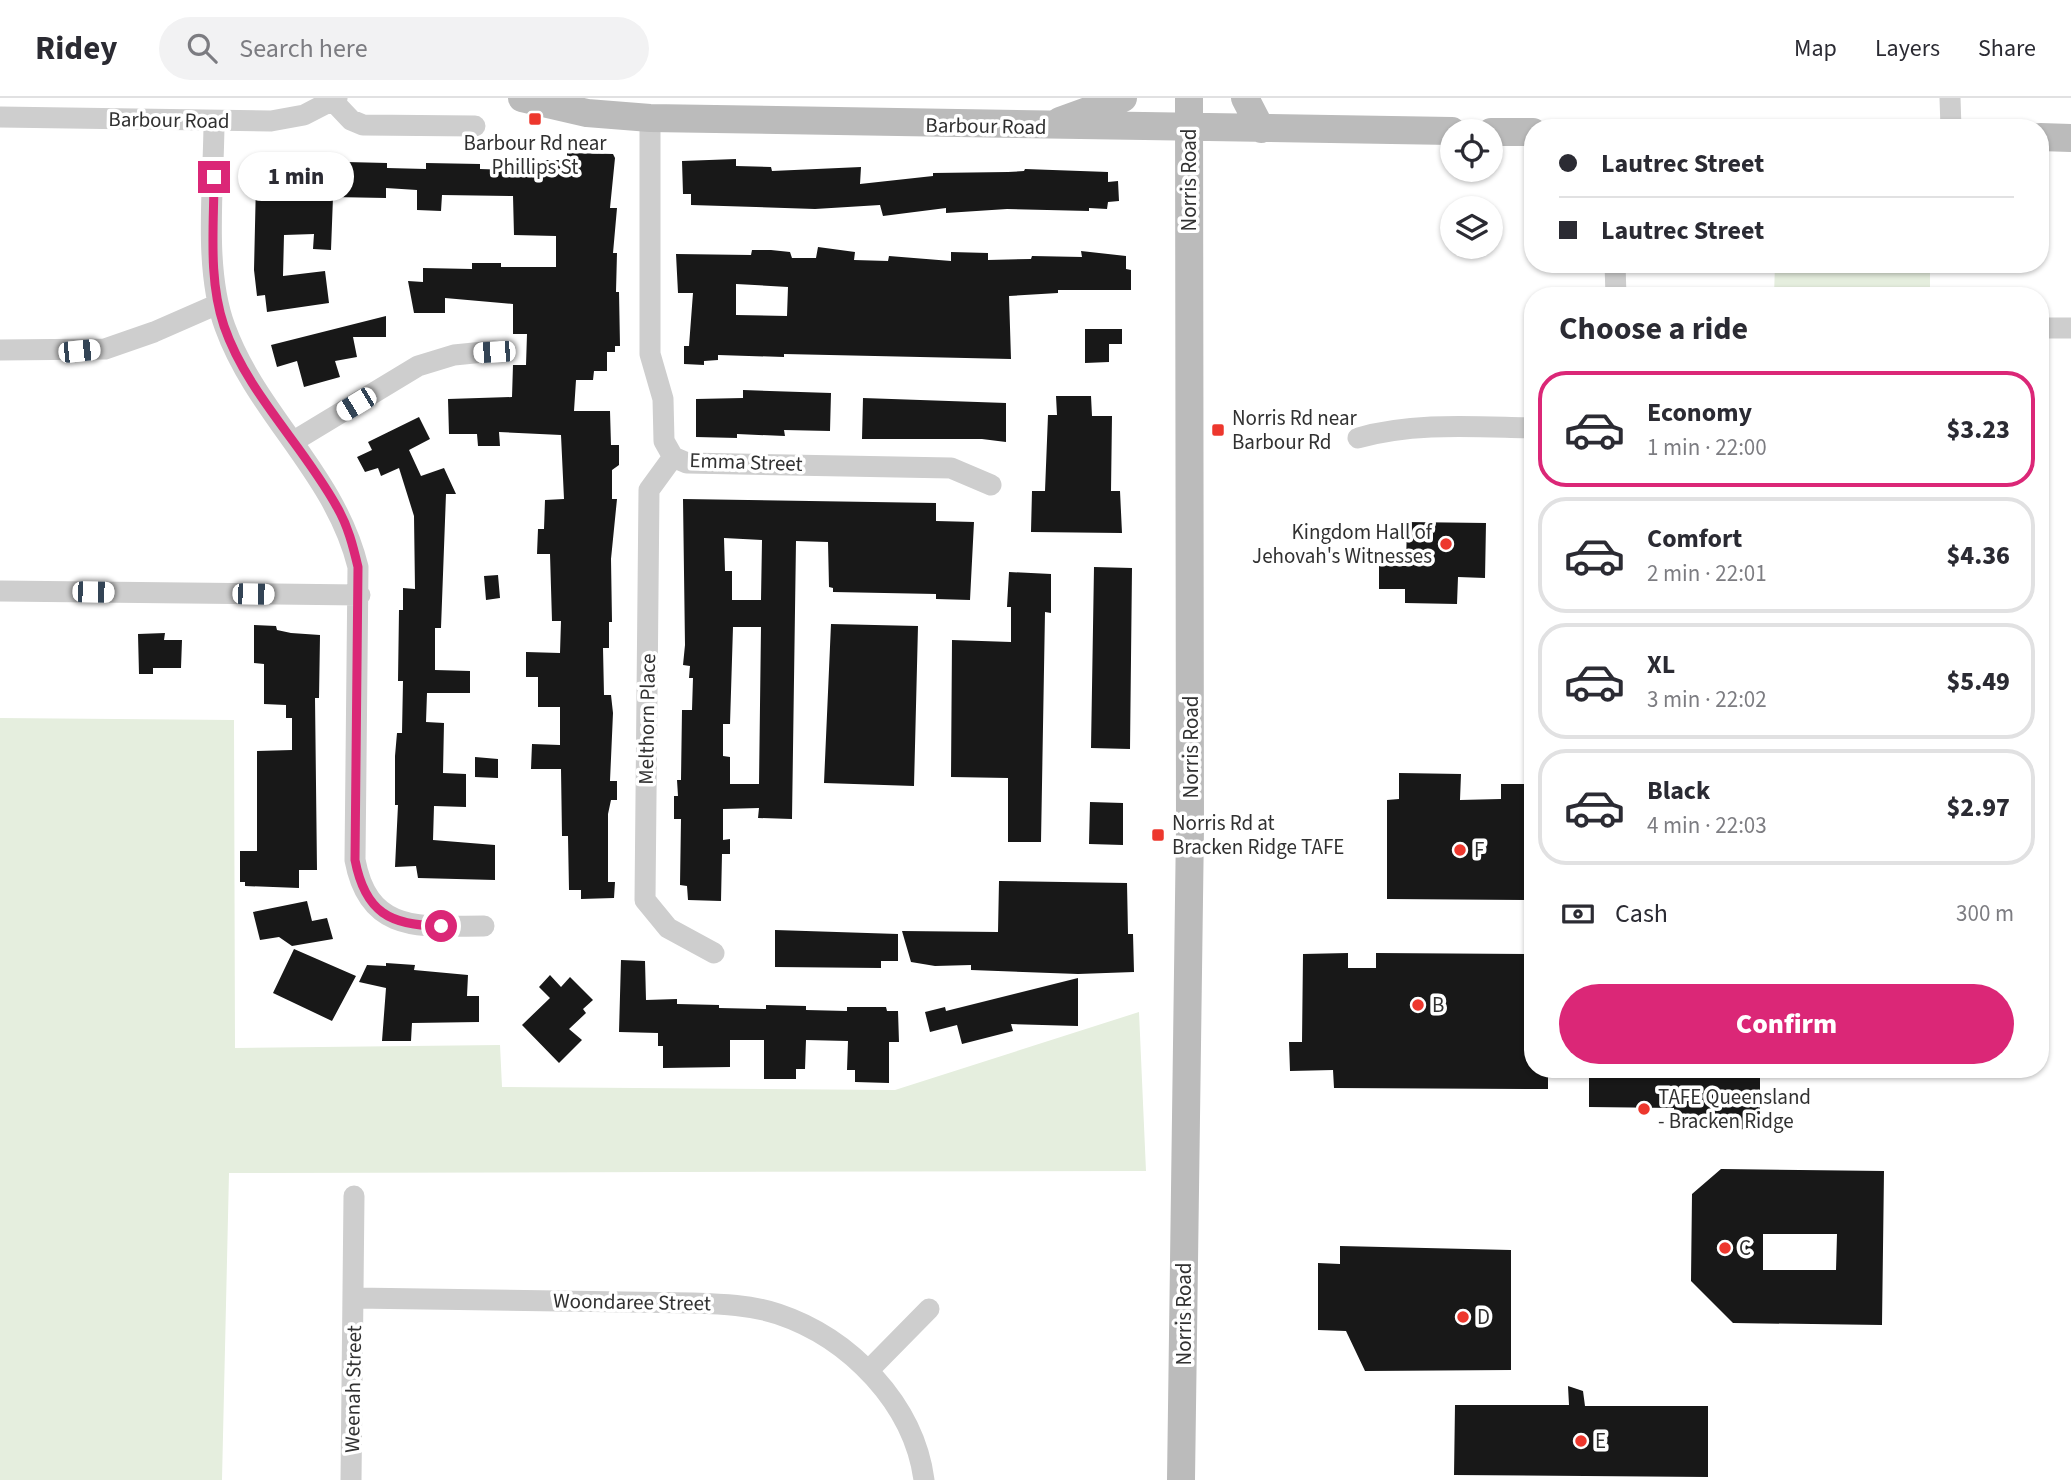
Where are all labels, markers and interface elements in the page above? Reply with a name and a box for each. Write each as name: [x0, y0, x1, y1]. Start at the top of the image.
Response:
search box: [159, 17, 649, 80]
text: Ridey: [35, 25, 117, 72]
icon: search: [183, 29, 221, 67]
text: Search here: [239, 30, 368, 67]
text: Map: [1794, 31, 1837, 66]
text: Layers: [1875, 31, 1940, 66]
text: Share: [1978, 31, 2036, 66]
street label: Barbour Road: [108, 104, 230, 136]
street label: Barbour Road: [925, 110, 1047, 142]
marker: Barbour Rd near Phillips St: [527, 111, 543, 127]
map controls: [1440, 119, 1503, 259]
button: locate: [1440, 119, 1503, 182]
place label: Barbour Rd near Phillips St: [463, 128, 607, 182]
street label: Norris Road: [1174, 129, 1204, 231]
text: Lautrec Street: [1601, 145, 1764, 182]
callout: 1 min: [238, 153, 354, 202]
text: 1 min: [268, 160, 324, 193]
route end: [198, 161, 230, 193]
button: layers: [1440, 196, 1503, 259]
text: Lautrec Street: [1601, 212, 1764, 249]
text: Choose a ride: [1559, 306, 1748, 352]
car: [58, 338, 101, 364]
car: [473, 340, 516, 364]
car: [333, 384, 380, 424]
text: Economy: [1647, 394, 1752, 431]
icon: car: [1563, 398, 1626, 461]
place label: Norris Rd near Barbour Rd: [1232, 403, 1357, 457]
text: $3.23: [1946, 411, 2010, 448]
marker: Norris Rd near Barbour Rd: [1210, 422, 1226, 438]
text: 1 min · 22:00: [1647, 431, 1767, 464]
street label: Emma Street: [689, 445, 803, 479]
place label: Kingdom Hall of Jehovah's Witnesses: [1252, 517, 1433, 571]
text: Comfort: [1647, 520, 1742, 557]
icon: car: [1563, 524, 1626, 587]
marker: Kingdom Hall of Jehovah's Witnesses: [1438, 536, 1454, 552]
text: $4.36: [1946, 537, 2010, 574]
text: 2 min · 22:01: [1647, 557, 1767, 590]
car: [72, 581, 115, 603]
car: [232, 583, 275, 605]
text: XL: [1647, 646, 1675, 683]
icon: car: [1563, 650, 1626, 713]
street label: Melthorn Place: [631, 653, 663, 785]
text: $5.49: [1946, 663, 2010, 700]
text: 3 min · 22:02: [1647, 683, 1767, 716]
street label: Norris Road: [1176, 696, 1206, 798]
text: Black: [1647, 772, 1710, 809]
icon: car: [1563, 776, 1626, 839]
text: $2.97: [1946, 789, 2010, 826]
place label: Norris Rd at Bracken Ridge TAFE: [1172, 808, 1344, 862]
text: 4 min · 22:03: [1647, 809, 1767, 842]
marker: Norris Rd at Bracken Ridge TAFE: [1150, 827, 1166, 843]
place label: F: [1474, 835, 1484, 865]
marker: F: [1452, 842, 1468, 858]
icon: cash: [1559, 895, 1597, 933]
text: Cash: [1615, 895, 1668, 932]
text: 300 m: [1956, 897, 2014, 930]
route start: [425, 910, 457, 942]
button: Confirm: [1559, 984, 2014, 1064]
place label: B: [1432, 990, 1444, 1020]
marker: B: [1410, 997, 1426, 1013]
place label: TAFE Queensland - Bracken Ridge: [1658, 1082, 1811, 1136]
marker: TAFE Queensland - Bracken Ridge: [1636, 1101, 1652, 1117]
place label: C: [1739, 1233, 1751, 1263]
marker: C: [1717, 1240, 1733, 1256]
street label: Norris Road: [1169, 1263, 1199, 1365]
street label: Woondaree Street: [553, 1286, 711, 1318]
place label: D: [1477, 1302, 1490, 1332]
marker: D: [1455, 1309, 1471, 1325]
street label: Weenah Street: [337, 1325, 369, 1453]
place label: E: [1595, 1426, 1606, 1456]
marker: E: [1573, 1433, 1589, 1449]

